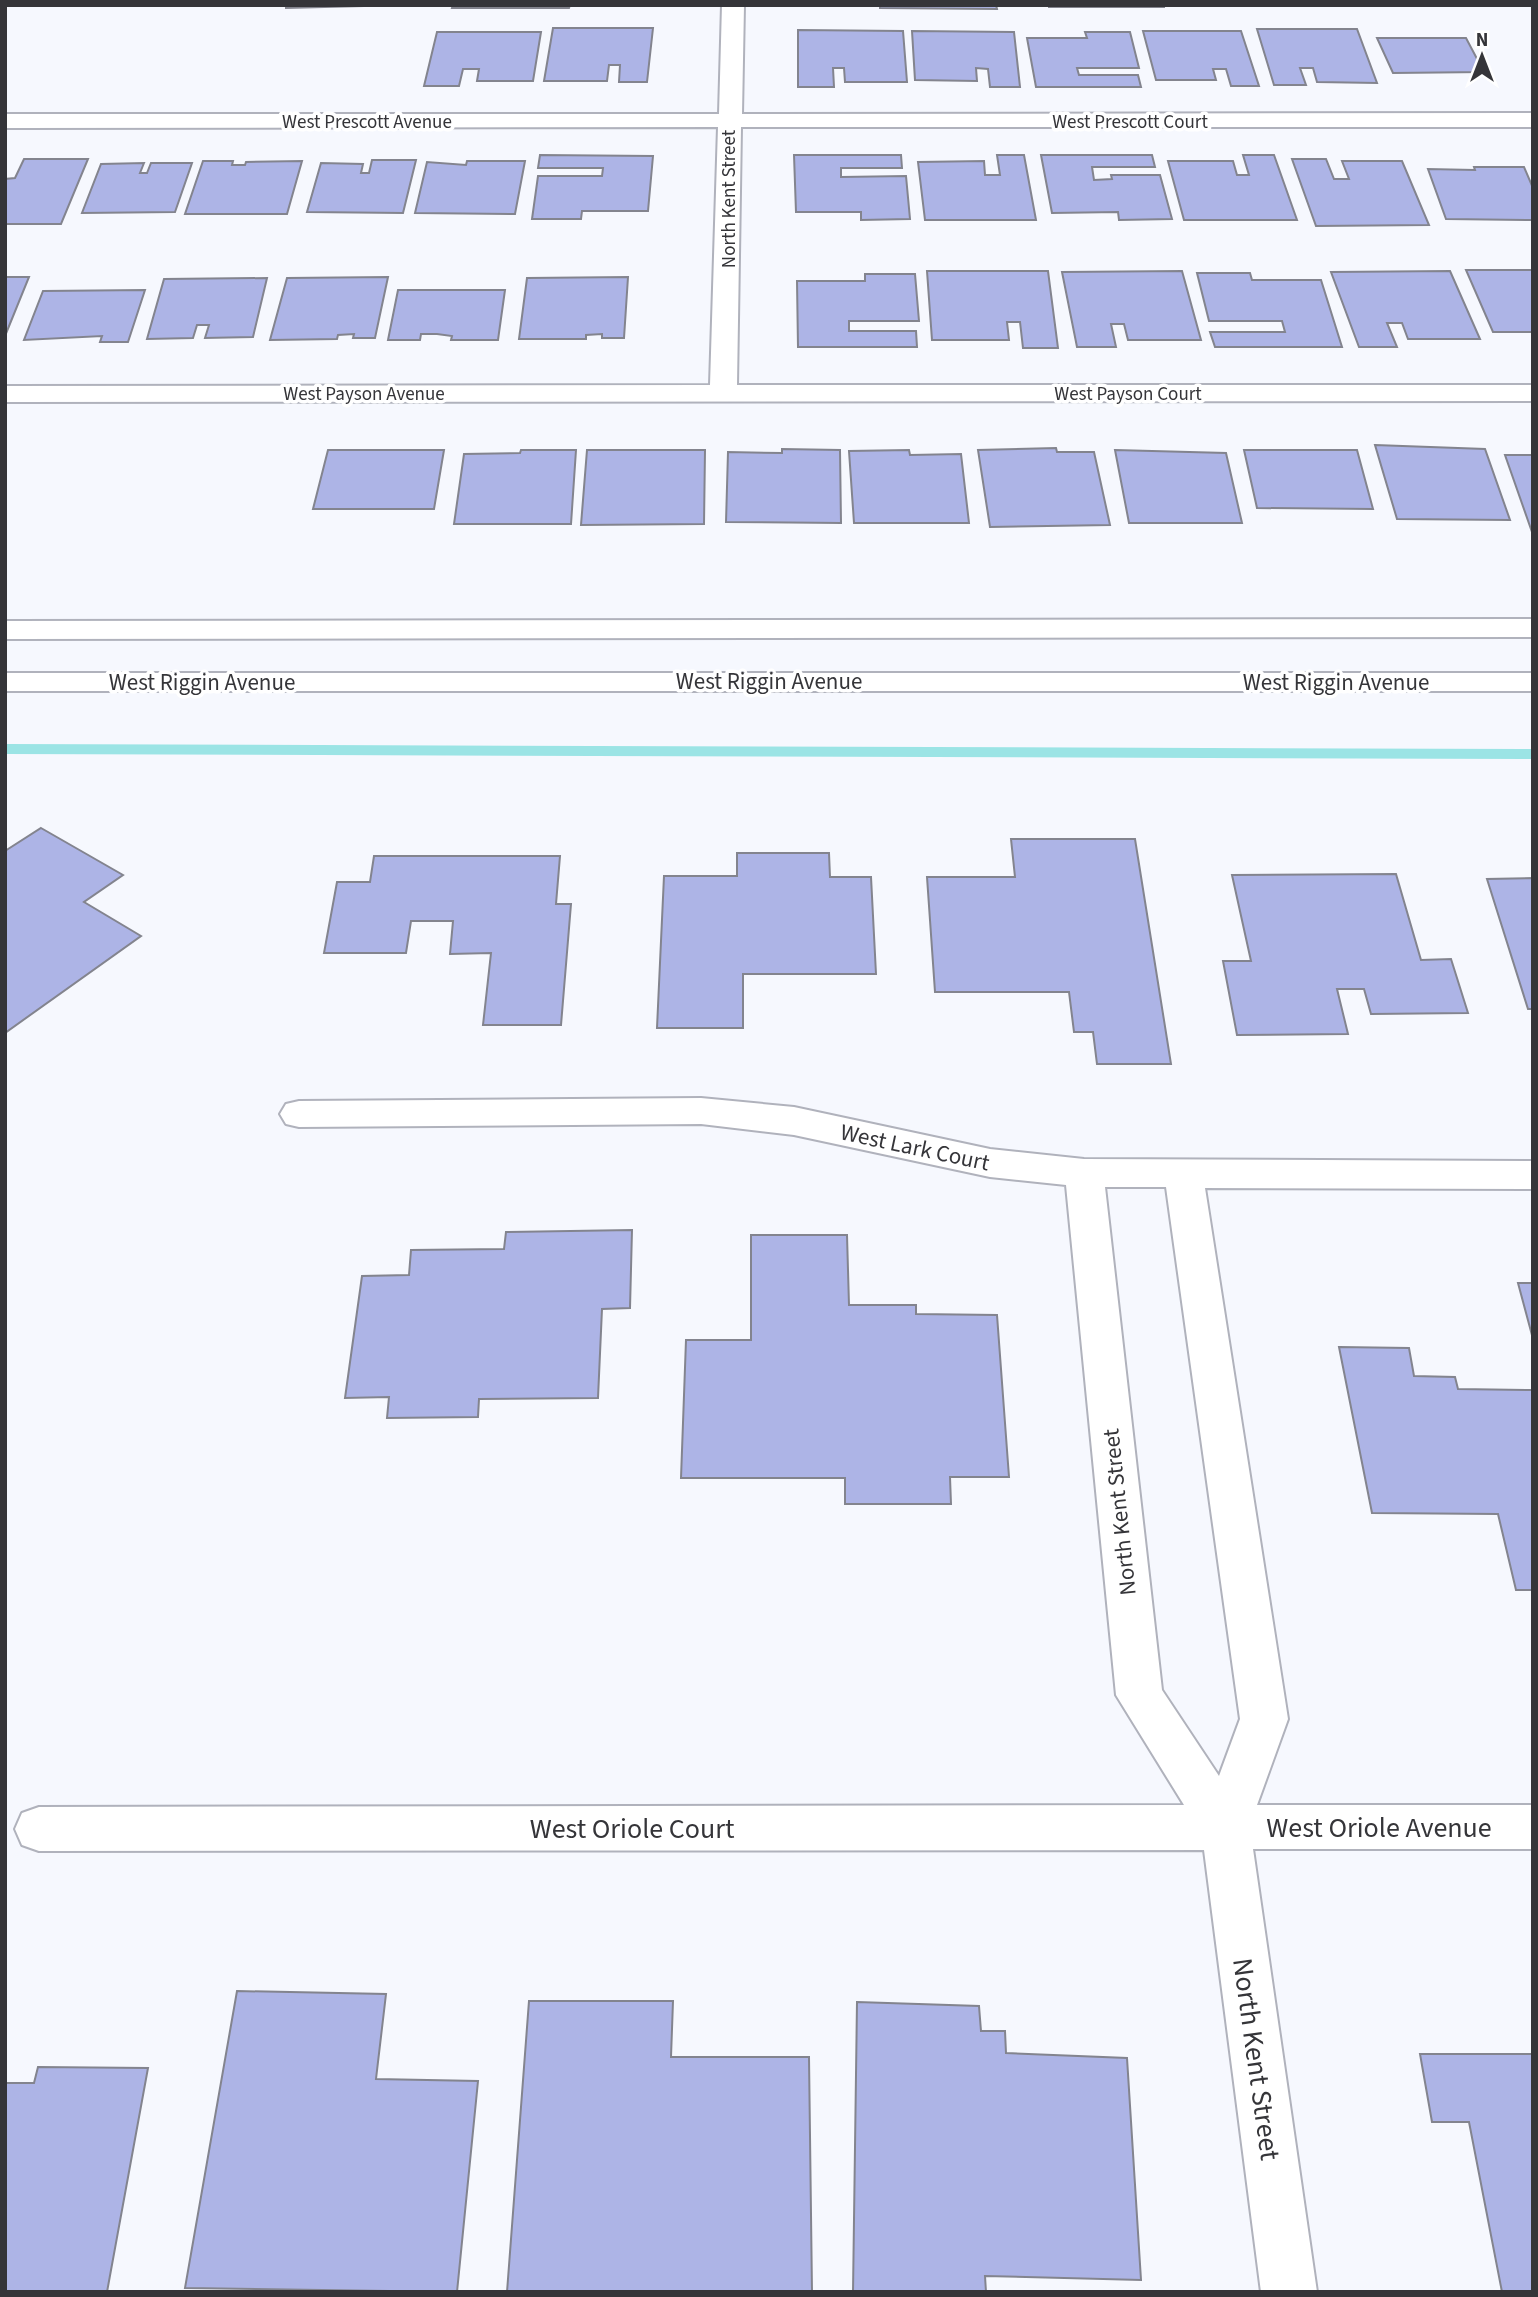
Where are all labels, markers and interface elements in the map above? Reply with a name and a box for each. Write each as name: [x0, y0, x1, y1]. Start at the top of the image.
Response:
north arrow: [1447, 21, 1517, 91]
text: N: [1476, 27, 1488, 54]
street label: West Prescott Avenue: [282, 109, 452, 136]
street label: West Prescott Court: [1052, 109, 1208, 136]
street label: North Kent Street: [716, 129, 743, 268]
street label: West Payson Avenue: [283, 381, 445, 408]
street label: West Payson Court: [1054, 381, 1202, 408]
street label: West Riggin Avenue: [676, 665, 862, 698]
street label: West Riggin Avenue: [109, 666, 295, 699]
street label: West Riggin Avenue: [1243, 666, 1429, 699]
street label: West Lark Court: [837, 1116, 993, 1179]
street label: North Kent Street: [1094, 1427, 1145, 1597]
street label: West Oriole Avenue: [1266, 1808, 1492, 1848]
street label: West Oriole Court: [530, 1809, 735, 1849]
street label: North Kent Street: [1222, 1955, 1290, 2163]

